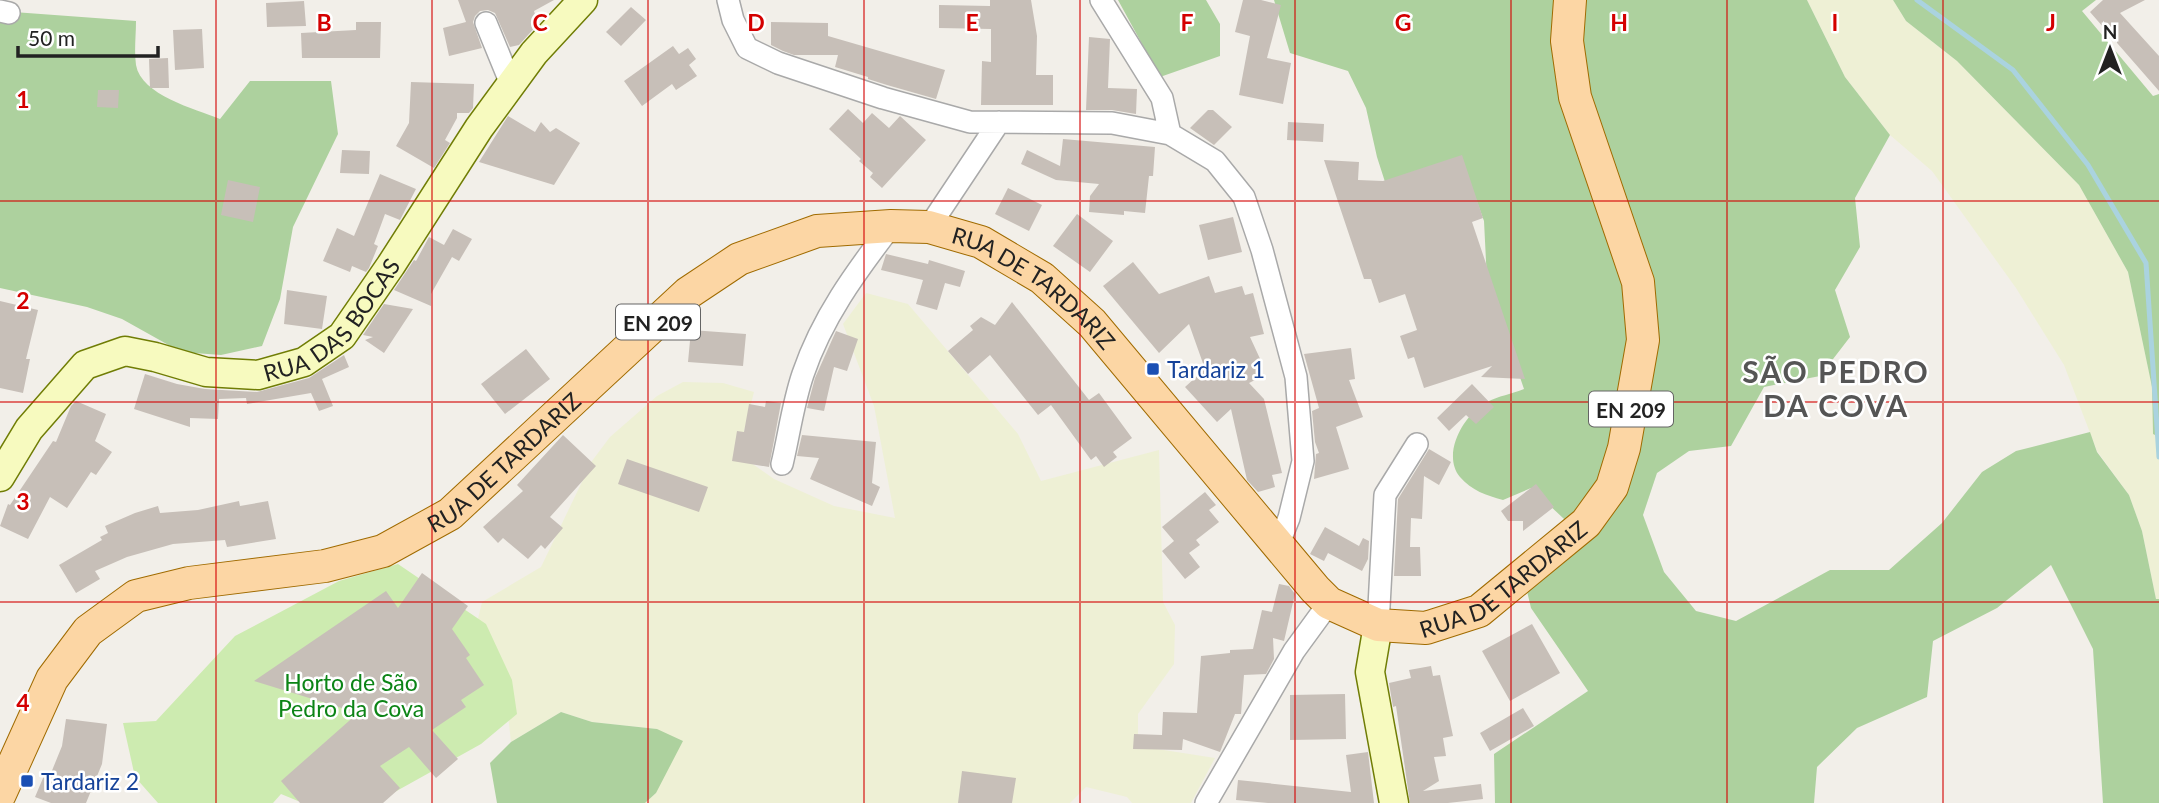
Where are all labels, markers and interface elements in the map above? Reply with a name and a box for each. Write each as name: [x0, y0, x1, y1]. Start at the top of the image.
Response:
text: B: [316, 8, 332, 36]
text: C: [532, 8, 548, 36]
text: D: [747, 8, 765, 36]
text: E: [965, 8, 979, 36]
text: F: [1180, 8, 1194, 36]
text: G: [1395, 8, 1411, 36]
text: H: [1610, 8, 1628, 36]
text: I: [1832, 8, 1838, 36]
text: J: [2046, 8, 2056, 36]
scale bar: [18, 14, 158, 58]
north arrow: [2075, 14, 2145, 84]
text: N: [2103, 20, 2117, 43]
text: 50 m: [28, 25, 75, 50]
text: 1: [16, 85, 30, 113]
street label: RUA DE TARDARIZ: [949, 220, 1122, 355]
street label: RUA DAS BOCAS: [260, 253, 405, 387]
text: 2: [16, 286, 30, 314]
road number: EN 209: [616, 304, 700, 340]
district label: SÃO PEDRO DA COVA: [1742, 353, 1930, 423]
place label: Tardariz 1: [1167, 355, 1265, 383]
marker: Tardariz 1: [1145, 361, 1161, 377]
street label: RUA DE TARDARIZ: [422, 386, 586, 538]
road number: EN 209: [1589, 392, 1673, 426]
text: 3: [16, 487, 30, 515]
street label: RUA DE TARDARIZ: [1416, 514, 1592, 643]
park label: Horto de São Pedro da Cova: [278, 668, 424, 722]
text: 4: [16, 688, 30, 716]
place label: Tardariz 2: [41, 767, 139, 795]
marker: Tardariz 2: [19, 773, 35, 789]

